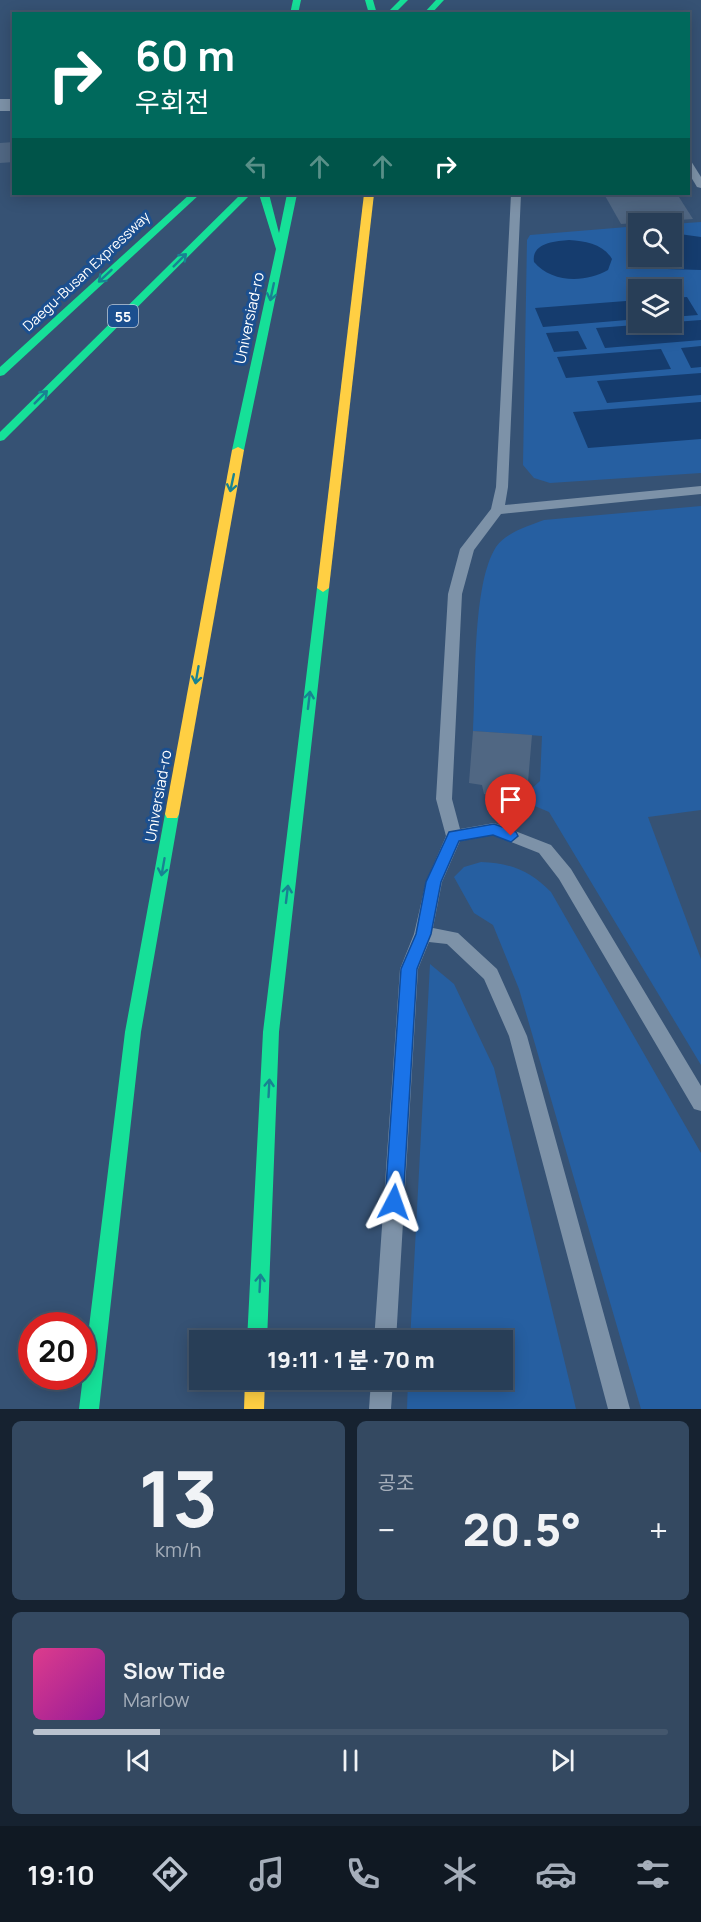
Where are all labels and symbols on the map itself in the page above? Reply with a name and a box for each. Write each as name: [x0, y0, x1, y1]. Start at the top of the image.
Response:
street label: Daegu-Busan Expressway: [18, 207, 154, 335]
one-way arrow: [172, 252, 187, 267]
one-way arrow: [98, 269, 113, 283]
street label: Universiad-ro: [229, 270, 269, 366]
one-way arrow: [266, 282, 277, 301]
road number: 55: [108, 305, 138, 327]
one-way arrow: [34, 390, 49, 405]
one-way arrow: [225, 473, 237, 492]
one-way arrow: [191, 664, 202, 684]
one-way arrow: [304, 691, 315, 710]
street label: Universiad-ro: [140, 748, 176, 844]
pin: [485, 774, 536, 836]
one-way arrow: [157, 856, 168, 876]
one-way arrow: [282, 884, 293, 904]
one-way arrow: [263, 1078, 274, 1098]
position arrow: [362, 1170, 426, 1234]
one-way arrow: [254, 1273, 265, 1293]
speed limit sign: 20: [18, 1312, 96, 1390]

